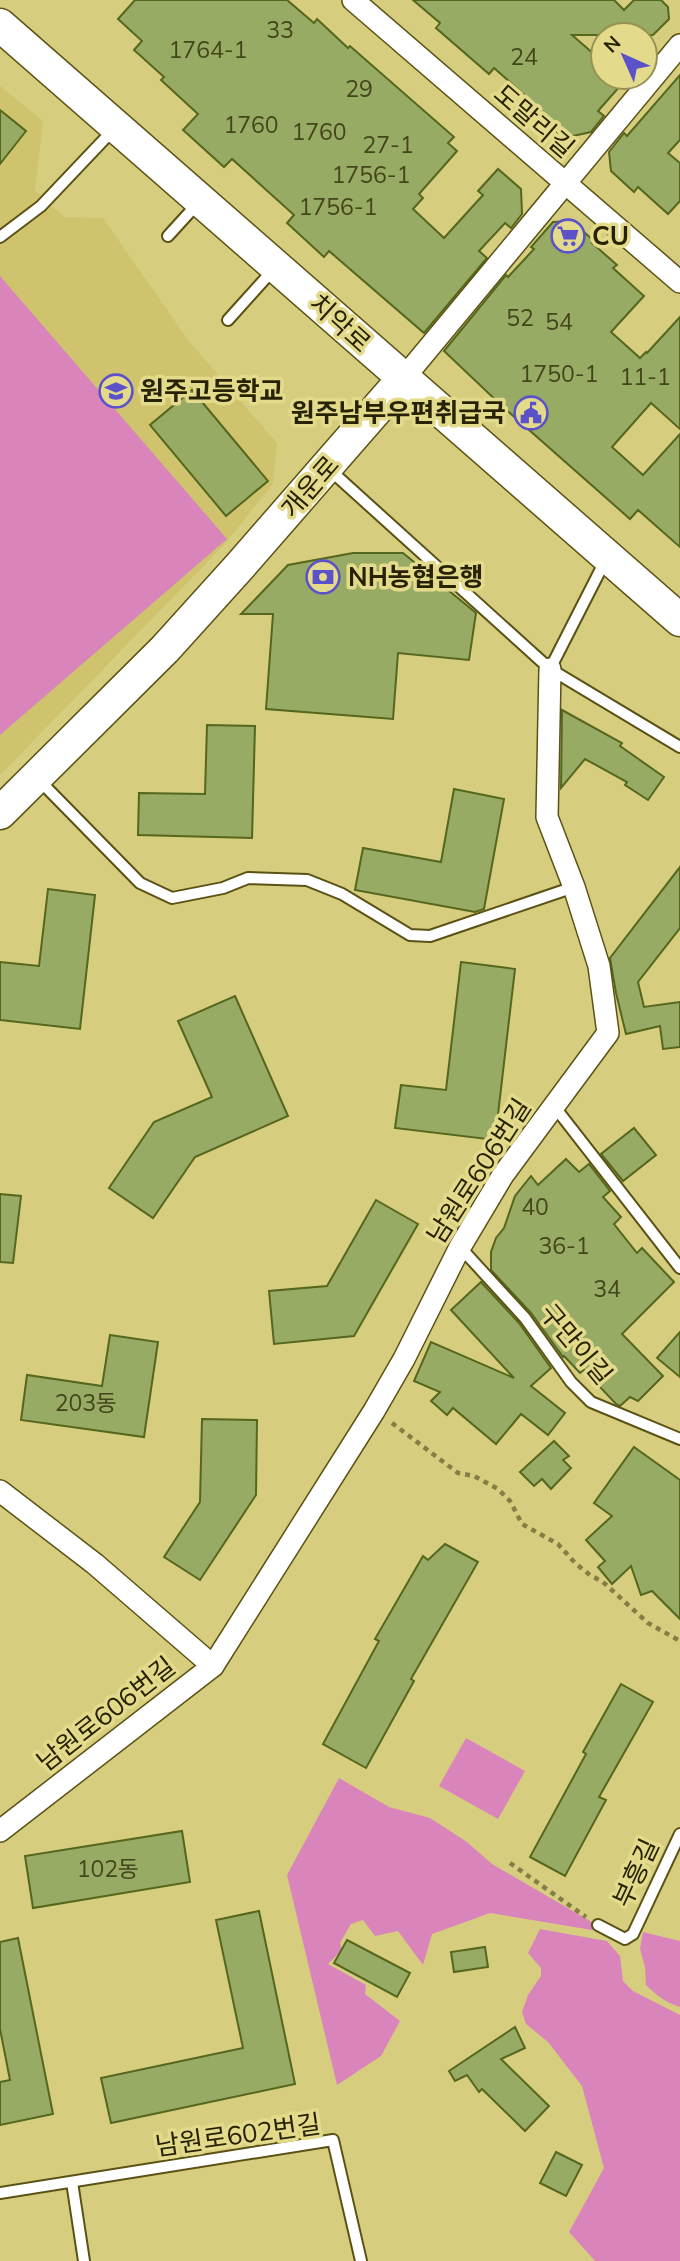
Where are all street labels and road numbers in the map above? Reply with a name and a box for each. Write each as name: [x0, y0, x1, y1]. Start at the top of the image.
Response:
street label: 도말리길: [487, 77, 581, 164]
street label: 치악로: [303, 286, 378, 359]
street label: 개운로: [274, 449, 346, 525]
street label: 남원로606번길: [419, 1092, 538, 1249]
street label: 구만이길: [533, 1296, 620, 1391]
street label: 남원로606번길: [30, 1649, 181, 1778]
street label: 부흥길: [605, 1833, 666, 1912]
street label: 남원로602번길: [153, 2107, 323, 2162]

